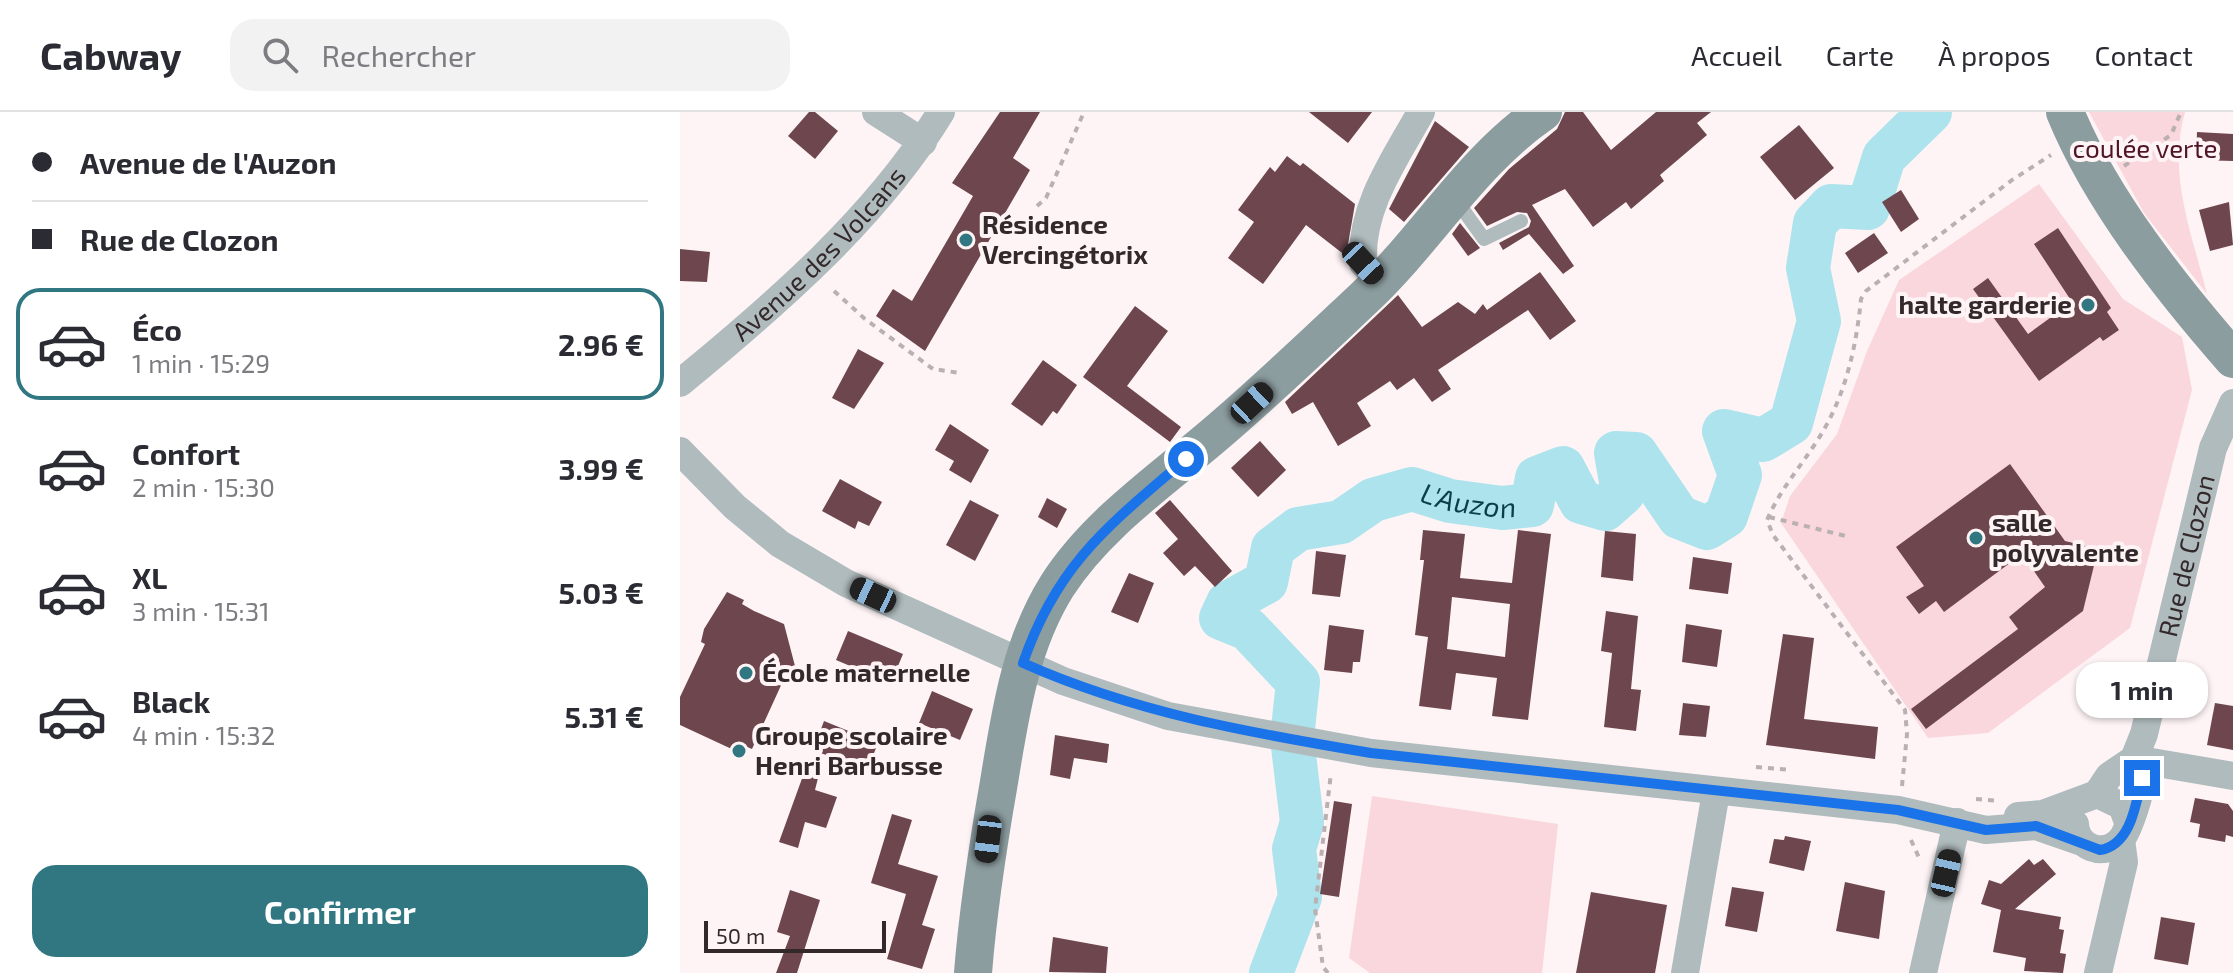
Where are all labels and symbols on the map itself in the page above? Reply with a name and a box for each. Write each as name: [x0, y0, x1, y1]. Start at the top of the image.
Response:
park label: coulée verte: [2073, 132, 2217, 163]
street label: Avenue des Volcans: [725, 160, 911, 347]
place label: Résidence Vercingétorix: [982, 208, 1148, 269]
marker: Résidence Vercingétorix: [957, 231, 975, 249]
car: [1338, 237, 1388, 289]
place label: halte garderie: [1899, 288, 2072, 319]
marker: halte garderie: [2079, 296, 2097, 314]
car: [1226, 378, 1278, 428]
route start: [1168, 441, 1204, 477]
street label: Rue de Clozon: [2151, 471, 2220, 640]
water label: L'Auzon: [1417, 475, 1517, 524]
place label: salle polyvalente: [1992, 506, 2139, 568]
marker: salle polyvalente: [1967, 529, 1985, 547]
car: [846, 574, 900, 616]
place label: École maternelle: [762, 656, 970, 687]
callout: 1 min: [2076, 662, 2208, 718]
marker: École maternelle: [737, 664, 755, 682]
place label: Groupe scolaire Henri Barbusse: [755, 719, 948, 780]
marker: Groupe scolaire Henri Barbusse: [730, 742, 748, 760]
route end: [2124, 760, 2160, 796]
car: [973, 814, 1003, 864]
car: [1929, 847, 1963, 899]
scale bar: [704, 917, 886, 953]

